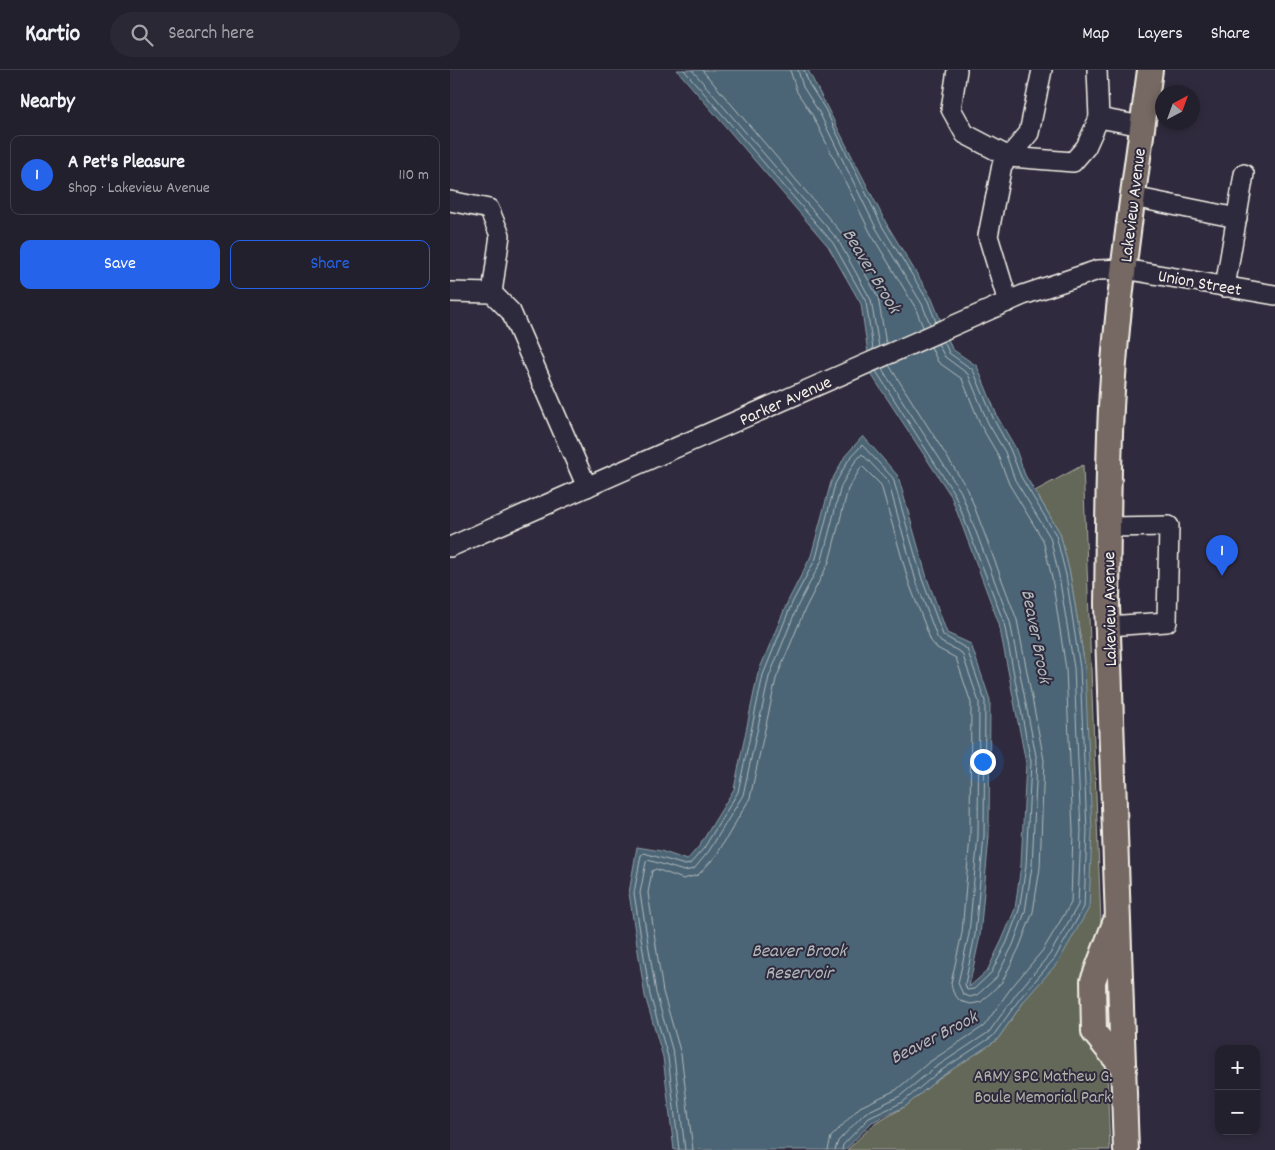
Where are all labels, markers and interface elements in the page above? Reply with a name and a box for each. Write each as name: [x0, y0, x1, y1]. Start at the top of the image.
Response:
search box: [110, 12, 460, 57]
text: Kartio: [25, 18, 80, 52]
icon: search: [128, 21, 156, 49]
text: Search here: [168, 21, 254, 48]
text: Map: [1082, 22, 1109, 47]
text: Layers: [1137, 22, 1183, 47]
text: Share: [1211, 22, 1250, 47]
north arrow: [1155, 85, 1200, 130]
text: Nearby: [20, 88, 75, 118]
street label: Lakeview Avenue: [1115, 147, 1154, 264]
text: A Pet's Pleasure: [68, 150, 185, 177]
text: 1: [35, 164, 39, 187]
text: 110 m: [399, 164, 429, 187]
text: Shop · Lakeview Avenue: [68, 177, 210, 200]
water label: Beaver Brook: [834, 224, 907, 321]
button: Save: [20, 240, 220, 289]
button: Share: [230, 240, 430, 289]
street label: Union Street: [1156, 265, 1244, 304]
street label: Parker Avenue: [736, 371, 836, 434]
pin: 1: [1206, 535, 1238, 576]
street label: Lakeview Avenue: [1098, 551, 1125, 667]
water label: Beaver Brook: [1012, 588, 1057, 688]
your location: [970, 749, 996, 775]
water label: Beaver Brook Reservoir: [752, 939, 849, 988]
water label: Beaver Brook: [886, 1005, 985, 1073]
map controls: [1215, 1045, 1260, 1135]
button: +: [1215, 1045, 1260, 1090]
park label: ARMY SPC Mathew G. Boule Memorial Park: [974, 1065, 1112, 1111]
button: −: [1215, 1090, 1260, 1135]

